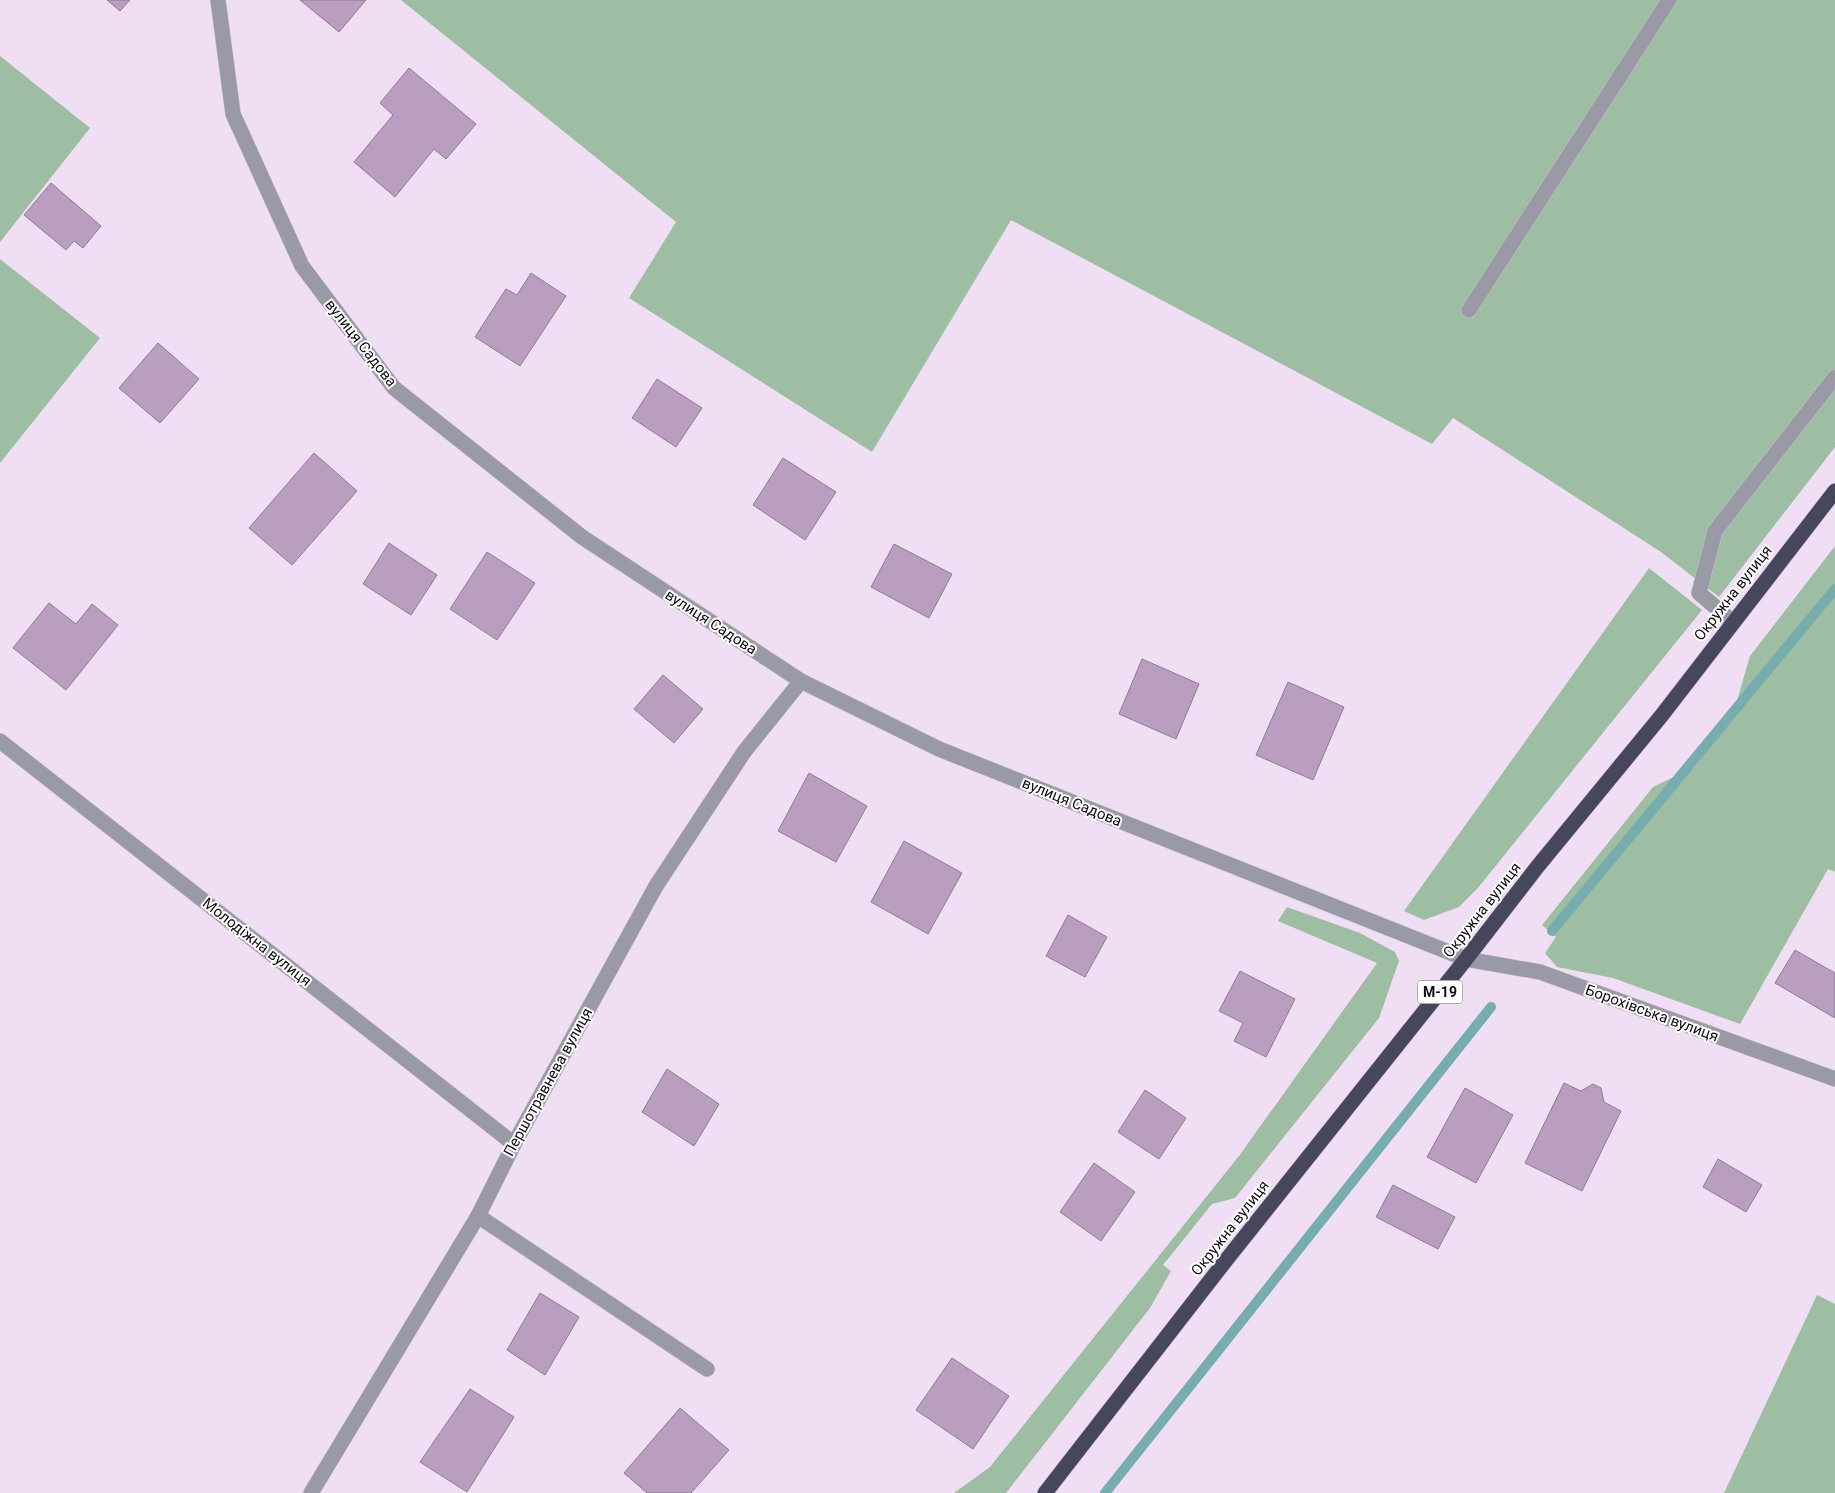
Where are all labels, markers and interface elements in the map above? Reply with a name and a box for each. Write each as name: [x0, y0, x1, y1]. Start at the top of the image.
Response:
street label: вулиця Садова: [321, 296, 401, 390]
street label: Окружна вулиця: [1690, 542, 1776, 644]
street label: вулиця Садова: [662, 586, 760, 658]
street label: вулиця Садова: [1020, 774, 1124, 830]
street label: Окружна вулиця: [1439, 859, 1525, 961]
street label: Молодіжна вулиця: [199, 894, 315, 990]
road number: М-19: [1418, 980, 1462, 1004]
street label: Борохівська вулиця: [1583, 981, 1721, 1045]
street label: Першотравнева вулиця: [500, 1005, 596, 1159]
street label: Окружна вулиця: [1187, 1177, 1273, 1279]

